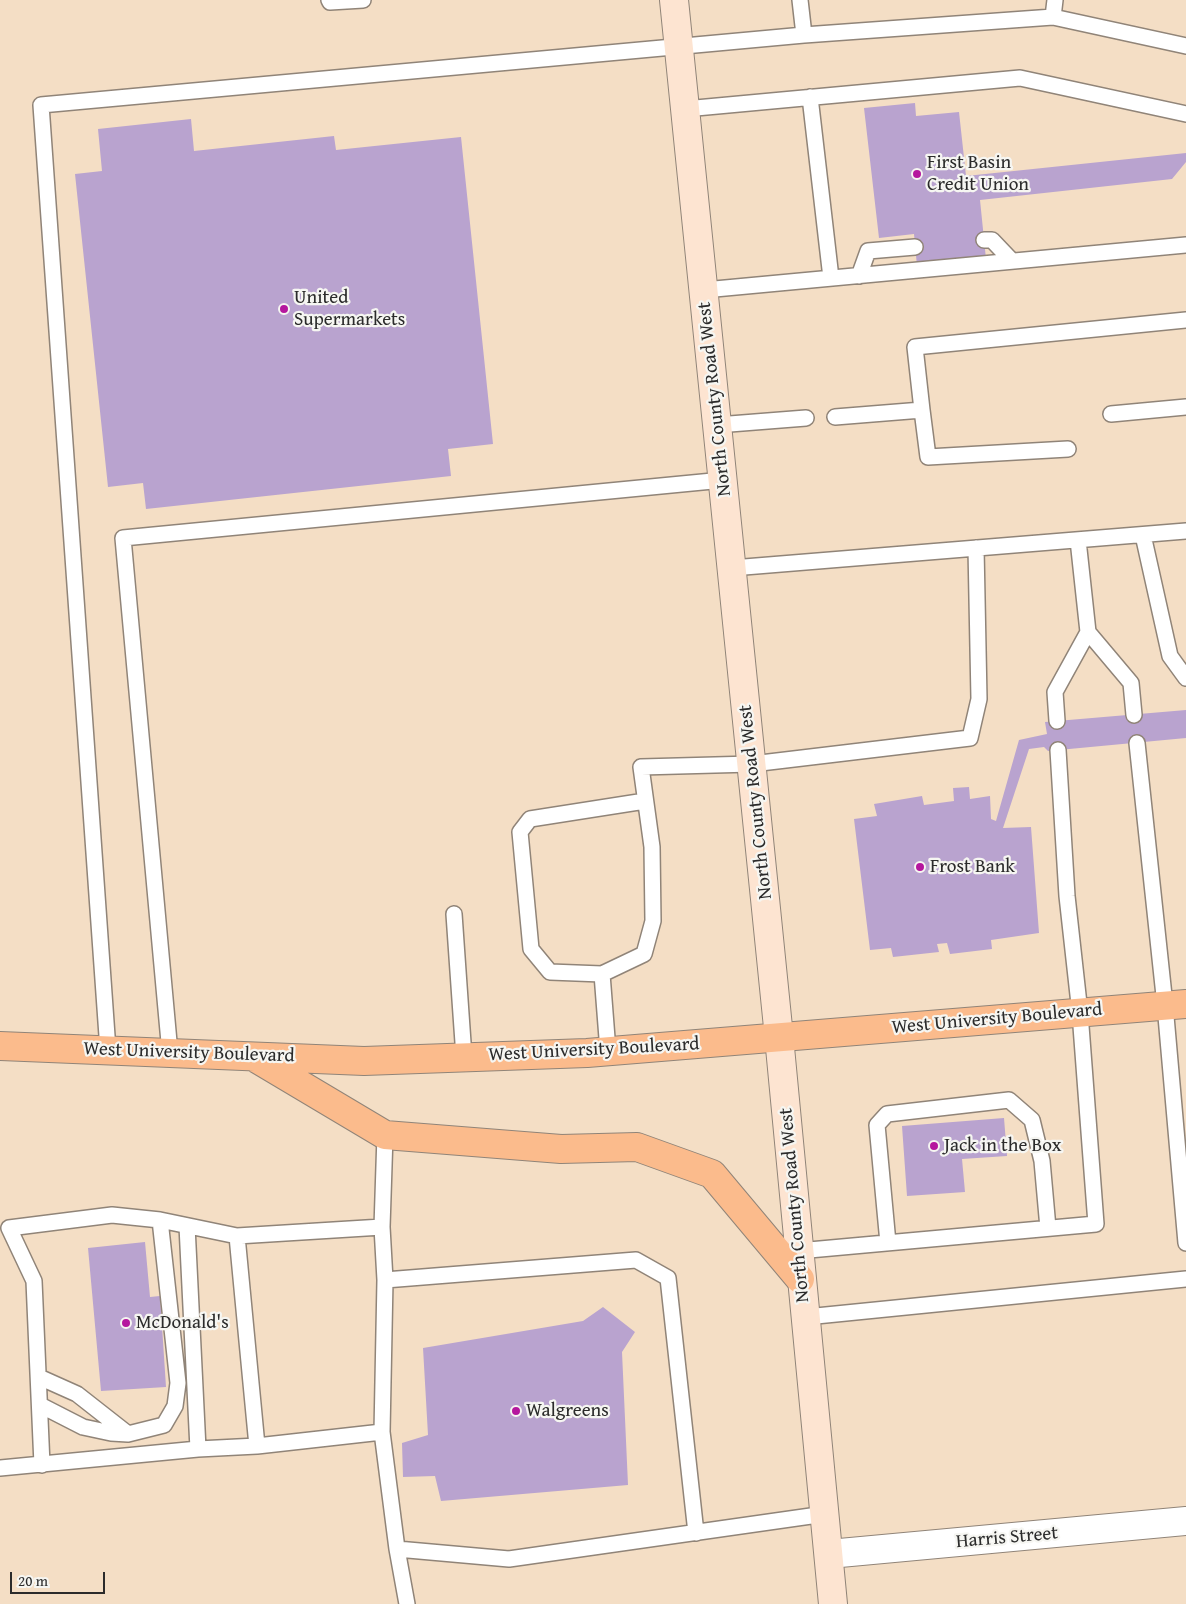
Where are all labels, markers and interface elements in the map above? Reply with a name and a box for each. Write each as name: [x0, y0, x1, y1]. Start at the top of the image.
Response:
place label: First Basin Credit Union: [927, 152, 1029, 196]
marker: First Basin Credit Union: [911, 168, 923, 180]
place label: United Supermarkets: [294, 287, 405, 331]
street label: North County Road West: [693, 301, 737, 497]
marker: United Supermarkets: [278, 303, 290, 315]
street label: North County Road West: [734, 704, 778, 900]
place label: Frost Bank: [930, 856, 1015, 878]
marker: Frost Bank: [914, 861, 926, 873]
street label: West University Boulevard: [891, 998, 1103, 1040]
street label: West University Boulevard: [488, 1033, 700, 1067]
street label: West University Boulevard: [83, 1038, 295, 1068]
street label: North County Road West: [775, 1107, 815, 1303]
place label: Jack in the Box: [944, 1135, 1061, 1157]
marker: Jack in the Box: [928, 1140, 940, 1152]
place label: McDonald's: [136, 1312, 229, 1334]
marker: McDonald's: [120, 1317, 132, 1329]
place label: Walgreens: [526, 1400, 609, 1422]
marker: Walgreens: [510, 1405, 522, 1417]
street label: Harris Street: [955, 1522, 1059, 1554]
scale bar: [12, 1562, 108, 1594]
text: 20 m: [18, 1570, 48, 1591]

